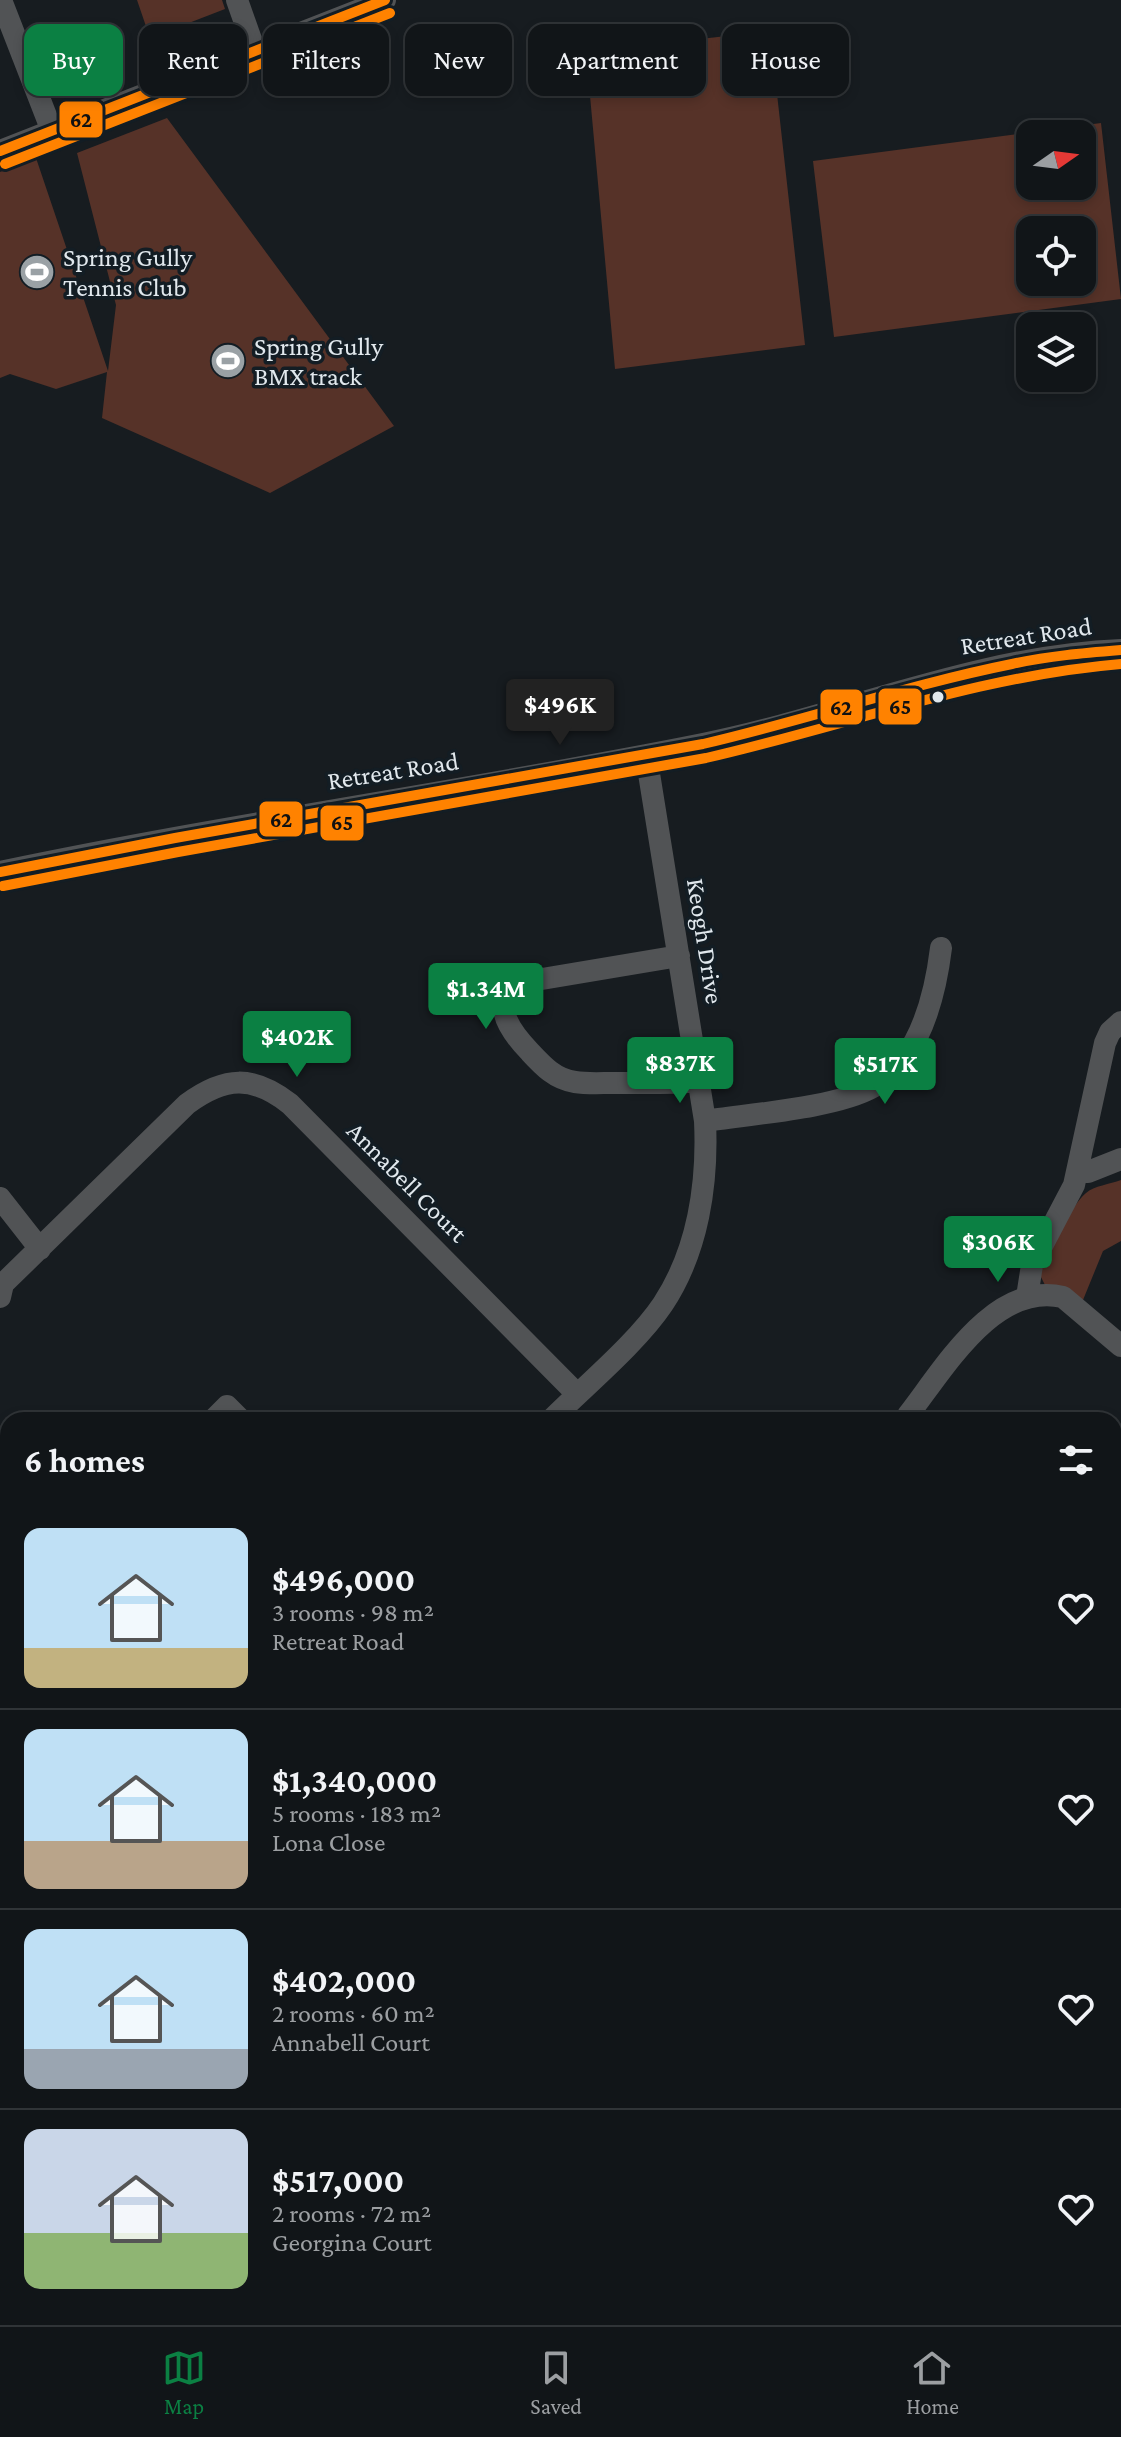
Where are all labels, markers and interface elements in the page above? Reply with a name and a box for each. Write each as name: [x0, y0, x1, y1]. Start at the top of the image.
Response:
chip: Buy: [24, 24, 123, 96]
chip: Rent: [139, 24, 247, 96]
chip: Filters: [263, 24, 389, 96]
chip: New: [405, 24, 512, 96]
chip: Apartment: [528, 24, 706, 96]
chip: House: [722, 24, 849, 96]
line badge: 62: [58, 100, 104, 139]
text: 62: [70, 107, 92, 132]
north arrow: [1016, 120, 1096, 200]
map controls: [1016, 120, 1096, 392]
button: locate: [1016, 216, 1096, 296]
place label: Spring Gully Tennis Club: [63, 243, 193, 302]
sports icon: Spring Gully Tennis Club: [18, 253, 56, 291]
button: layers: [1016, 312, 1096, 392]
place label: Spring Gully BMX track: [254, 332, 384, 391]
sports icon: Spring Gully BMX track: [209, 342, 247, 380]
street label: Retreat Road: [958, 611, 1094, 661]
pin: $496K: [504, 679, 616, 747]
line badge: 65: [877, 687, 923, 726]
line badge: 62: [819, 688, 864, 726]
unlabelled marker: [930, 689, 946, 705]
text: $496K: [524, 690, 596, 719]
text: 65: [889, 694, 911, 719]
text: 62: [830, 695, 852, 720]
street label: Retreat Road: [325, 746, 461, 796]
line badge: 62: [258, 800, 304, 838]
line badge: 65: [319, 804, 365, 842]
text: 62: [270, 807, 292, 832]
text: 65: [331, 810, 353, 835]
street label: Keogh Drive: [681, 876, 729, 1006]
pin: $1.34M: [421, 963, 551, 1031]
text: $1.34M: [446, 974, 526, 1003]
pin: $402K: [241, 1011, 353, 1079]
text: $402K: [261, 1022, 333, 1051]
pin: $837K: [624, 1037, 736, 1105]
pin: $517K: [829, 1038, 941, 1106]
text: $837K: [645, 1048, 715, 1077]
text: $517K: [853, 1049, 917, 1078]
street label: Annabell Court: [341, 1116, 473, 1248]
pin: $306K: [942, 1216, 1054, 1284]
text: $306K: [962, 1227, 1034, 1256]
icon: filters: [1054, 1438, 1098, 1482]
text: 6 homes: [24, 1442, 145, 1479]
icon: home: [88, 1560, 184, 1656]
text: $496,000: [272, 1561, 415, 1598]
icon: heart: [1054, 1586, 1098, 1630]
text: 3 rooms · 98 m²: [272, 1598, 434, 1627]
text: Retreat Road: [272, 1627, 404, 1656]
icon: home: [88, 1761, 184, 1857]
text: $1,340,000: [272, 1762, 437, 1799]
icon: heart: [1054, 1787, 1098, 1831]
text: 5 rooms · 183 m²: [272, 1799, 441, 1828]
text: Lona Close: [272, 1828, 385, 1857]
icon: home: [88, 1961, 184, 2057]
text: $402,000: [272, 1962, 416, 1999]
icon: heart: [1054, 1987, 1098, 2031]
text: 2 rooms · 60 m²: [272, 1999, 435, 2028]
text: Annabell Court: [272, 2028, 430, 2057]
icon: home: [88, 2161, 184, 2257]
text: $517,000: [272, 2162, 404, 2199]
icon: heart: [1054, 2187, 1098, 2231]
text: 2 rooms · 72 m²: [272, 2199, 431, 2228]
text: Georgina Court: [272, 2228, 432, 2257]
tab: Map: [162, 2346, 206, 2419]
tab: Saved: [530, 2346, 582, 2419]
tab: Home: [906, 2346, 959, 2419]

